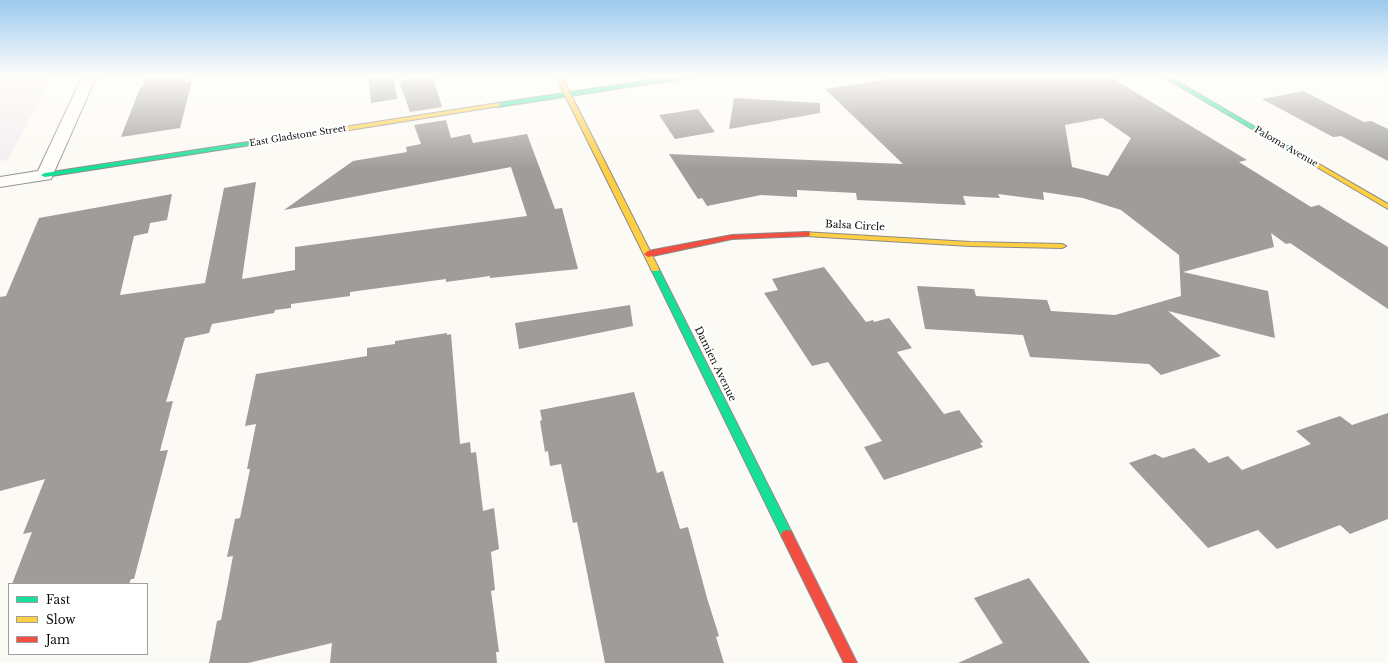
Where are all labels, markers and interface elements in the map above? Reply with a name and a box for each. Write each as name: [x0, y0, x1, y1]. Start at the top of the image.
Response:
street label: East Gladstone Street: [249, 123, 347, 149]
street label: Paloma Avenue: [1252, 124, 1320, 170]
street label: Balsa Circle: [825, 218, 885, 234]
street label: Damien Avenue: [692, 325, 738, 403]
legend: [8, 583, 148, 655]
text: Fast: [46, 592, 70, 607]
text: Slow: [46, 612, 75, 627]
text: Jam: [46, 632, 70, 647]

